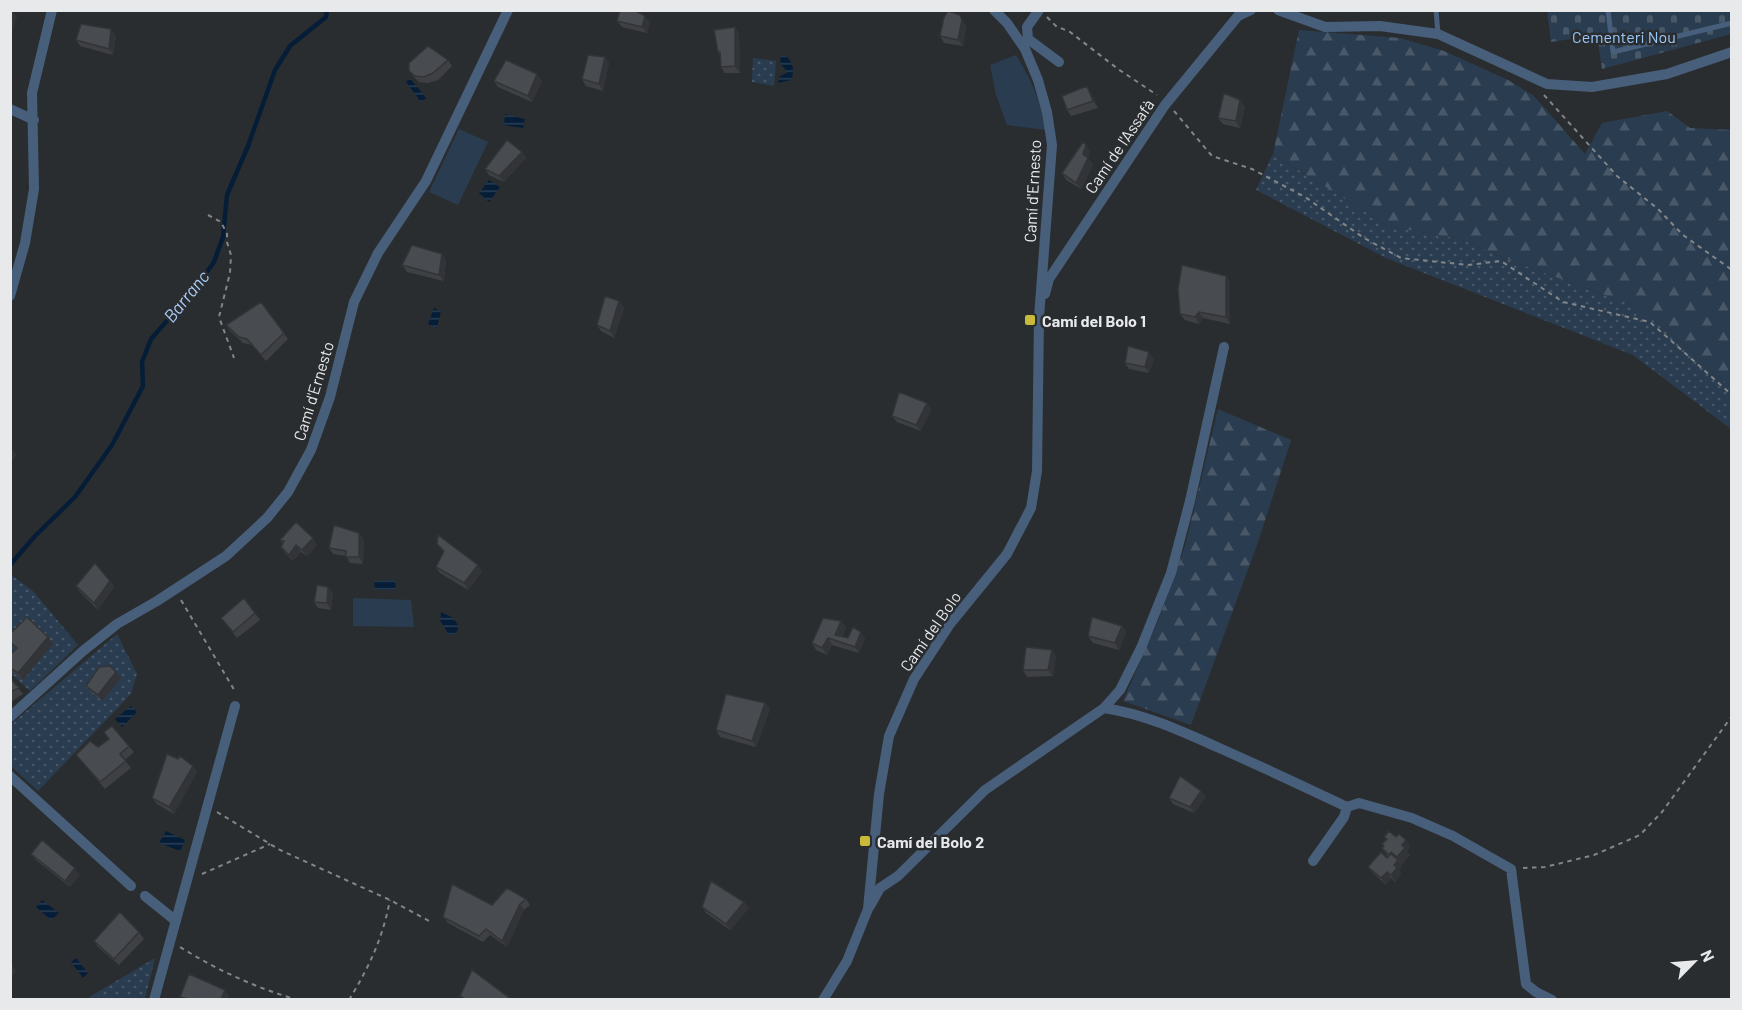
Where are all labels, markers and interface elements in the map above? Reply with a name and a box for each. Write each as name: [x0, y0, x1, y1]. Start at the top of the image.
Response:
park label: Cementeri Nou: [1572, 27, 1676, 46]
street label: Camí de l'Assafà: [1081, 95, 1157, 197]
street label: Camí d'Ernesto: [1020, 139, 1044, 243]
water label: Barranc: [158, 266, 214, 326]
place label: Camí del Bolo 1: [1042, 311, 1146, 330]
marker: Camí del Bolo 1: [1023, 313, 1037, 327]
street label: Camí d'Ernesto: [289, 339, 337, 443]
street label: Camí del Bolo: [896, 587, 964, 675]
place label: Camí del Bolo 2: [877, 832, 984, 851]
marker: Camí del Bolo 2: [858, 834, 872, 848]
north arrow: [1664, 932, 1724, 992]
text: N: [1697, 947, 1719, 964]

